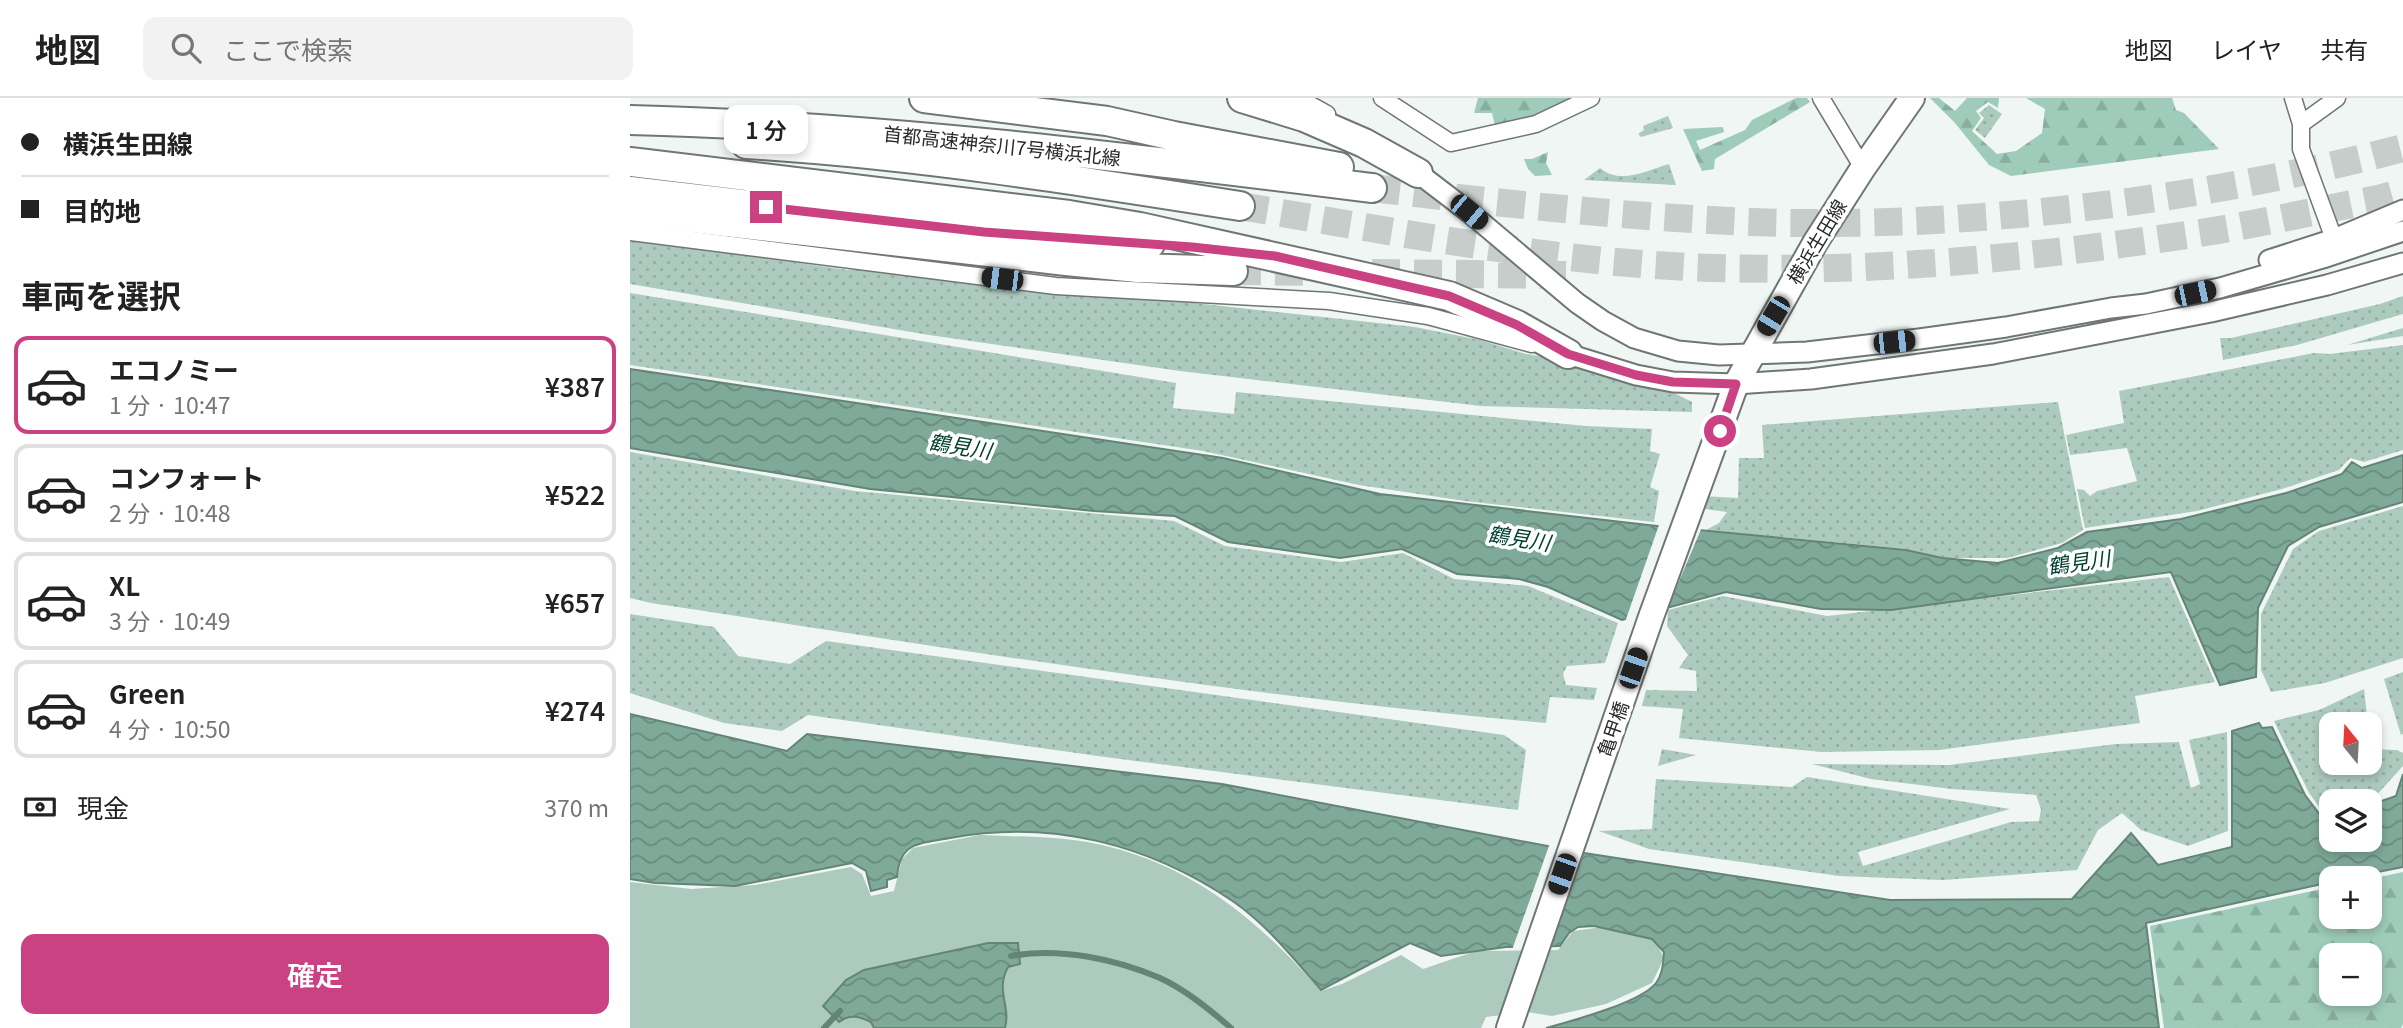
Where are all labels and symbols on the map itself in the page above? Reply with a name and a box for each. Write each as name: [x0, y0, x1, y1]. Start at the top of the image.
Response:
callout: 1 分: [724, 105, 808, 154]
street label: 首都高速神奈川7号横浜北線: [882, 119, 1122, 170]
car: [1447, 190, 1492, 234]
route end: [750, 191, 782, 223]
street label: 横浜生田線: [1780, 194, 1852, 289]
car: [980, 266, 1025, 292]
car: [2173, 278, 2218, 308]
car: [1754, 293, 1793, 339]
car: [1873, 329, 1916, 355]
route start: [1704, 415, 1736, 447]
water label: 鶴見川: [927, 425, 996, 465]
water label: 鶴見川: [1486, 517, 1555, 557]
water label: 鶴見川: [2045, 542, 2114, 580]
car: [1617, 645, 1650, 691]
street label: 亀甲橋: [1590, 697, 1634, 760]
north arrow: [2319, 712, 2382, 775]
car: [1546, 851, 1579, 897]

